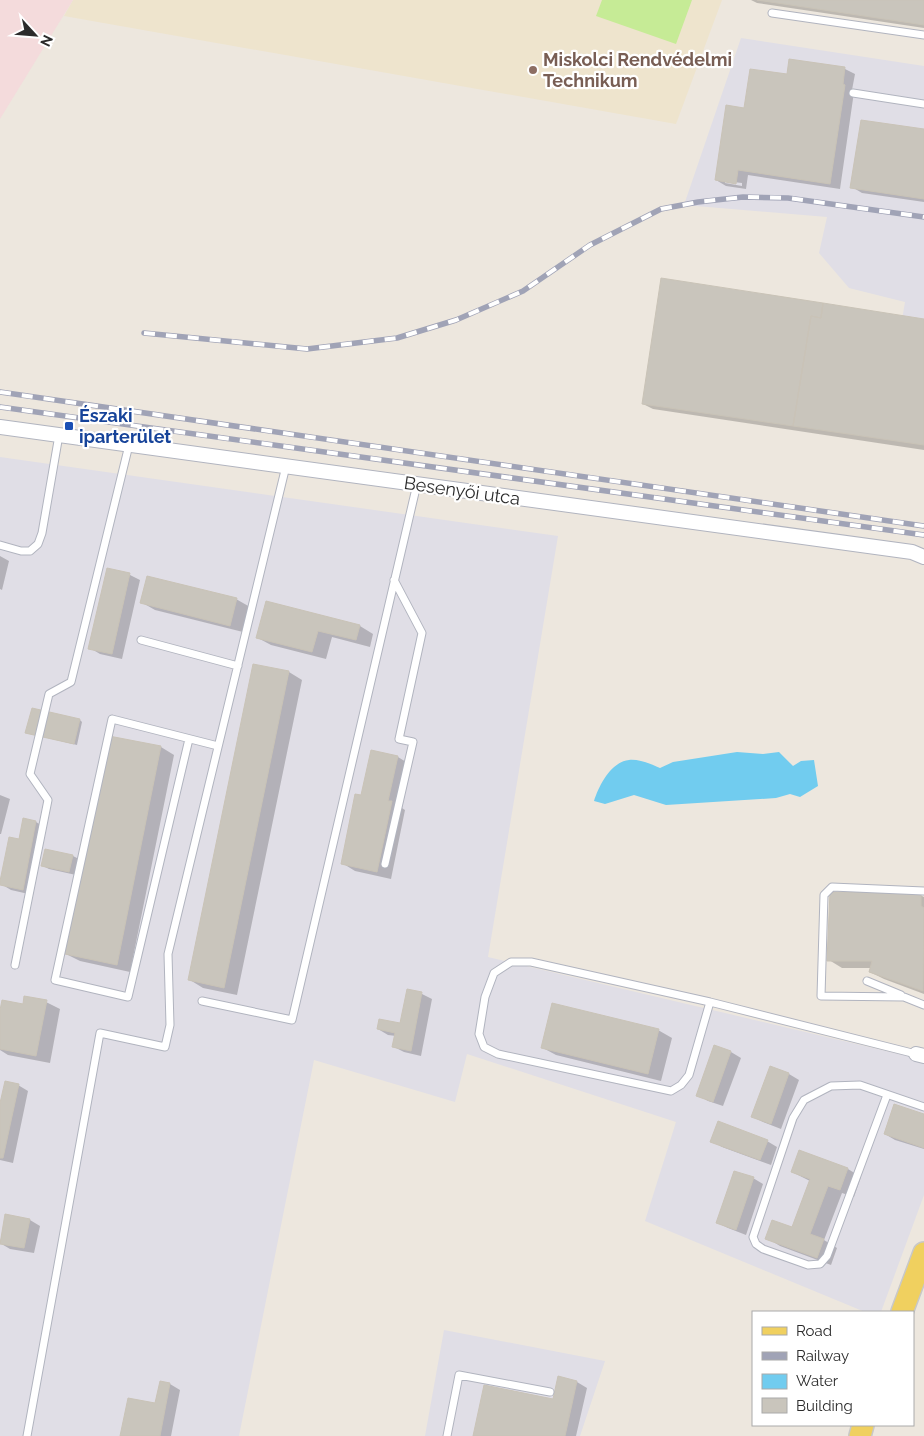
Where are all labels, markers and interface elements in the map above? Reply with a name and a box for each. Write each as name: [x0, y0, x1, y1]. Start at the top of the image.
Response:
north arrow: [10, 10, 60, 60]
text: N: [37, 32, 56, 49]
place label: Miskolci Rendvédelmi Technikum: [543, 49, 732, 91]
marker: Miskolci Rendvédelmi Technikum: [527, 64, 539, 76]
place label: Északi iparterület: [79, 405, 171, 447]
marker: Északi iparterület: [63, 420, 75, 432]
street label: Besenyői utca: [403, 472, 521, 509]
legend: [752, 1311, 914, 1426]
text: Road: [796, 1322, 832, 1340]
text: Railway: [796, 1347, 849, 1365]
text: Water: [796, 1372, 839, 1390]
text: Building: [796, 1397, 853, 1415]

